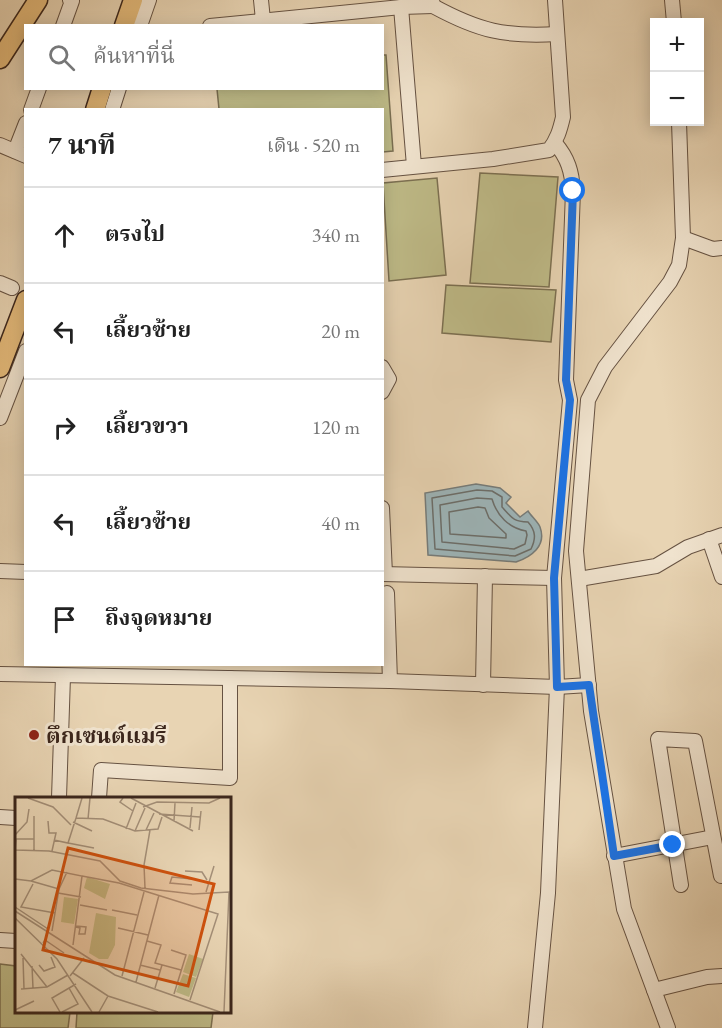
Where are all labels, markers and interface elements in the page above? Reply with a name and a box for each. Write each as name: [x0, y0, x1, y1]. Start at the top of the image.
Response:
map controls: [650, 18, 704, 126]
button: +: [650, 18, 704, 72]
search box: [24, 24, 384, 90]
icon: search: [45, 41, 78, 74]
text: ค้นหาที่นี่: [93, 41, 175, 70]
button: −: [650, 72, 704, 126]
text: 7 นาที: [48, 128, 115, 162]
text: เดิน · 520 m: [267, 132, 360, 158]
route start: [559, 177, 585, 203]
icon: ahead: [48, 219, 81, 252]
text: ตรงไป: [105, 219, 165, 248]
text: 340 m: [312, 222, 360, 248]
icon: left: [48, 315, 81, 348]
text: เลี้ยวซ้าย: [105, 315, 191, 344]
text: 20 m: [321, 318, 360, 344]
icon: right: [48, 411, 81, 444]
text: เลี้ยวขวา: [105, 411, 189, 440]
text: 120 m: [312, 414, 360, 440]
icon: left: [48, 507, 81, 540]
text: เลี้ยวซ้าย: [105, 507, 191, 536]
text: 40 m: [321, 510, 360, 536]
icon: arrive: [48, 603, 81, 636]
text: ถึงจุดหมาย: [105, 603, 212, 632]
place label: ตึกเซนต์แมรี: [46, 721, 167, 750]
marker: ตึกเซนต์แมรี: [27, 728, 41, 742]
inset map: [15, 797, 231, 1013]
route end: [659, 831, 685, 857]

